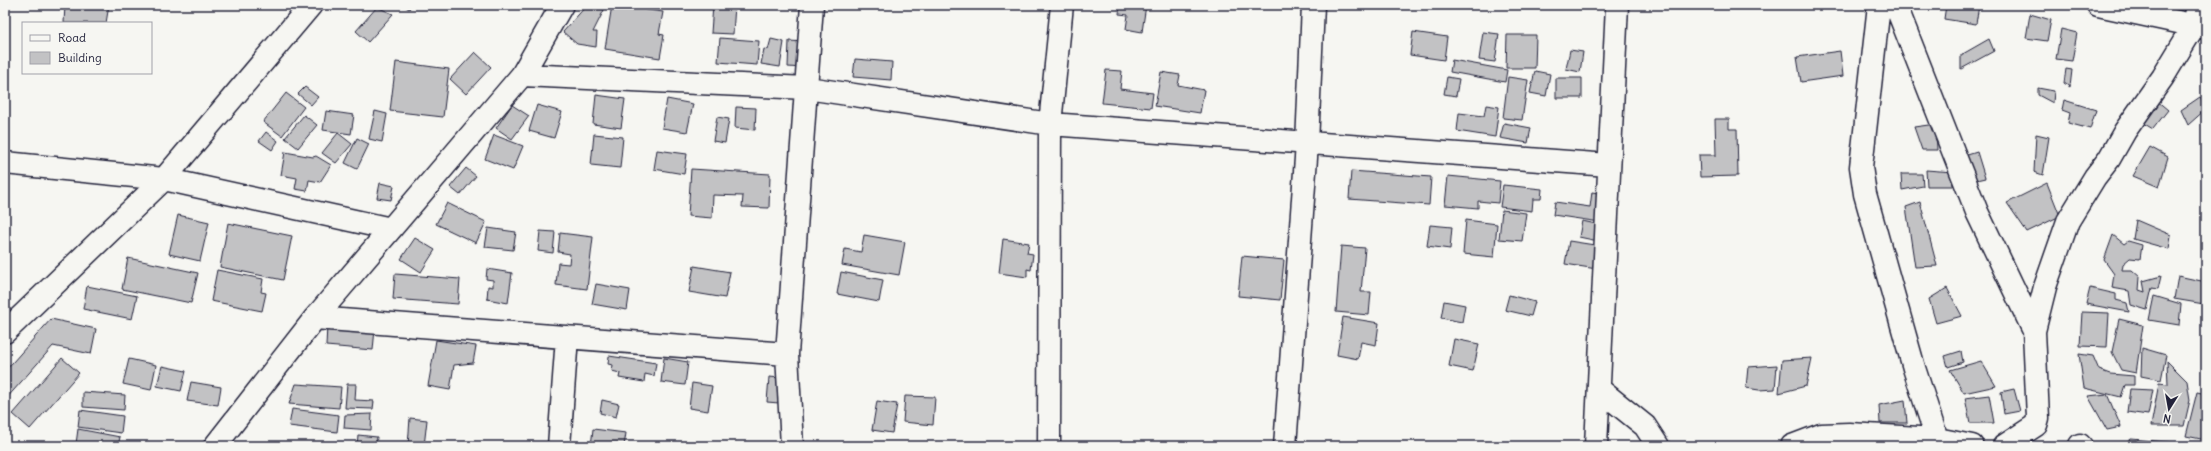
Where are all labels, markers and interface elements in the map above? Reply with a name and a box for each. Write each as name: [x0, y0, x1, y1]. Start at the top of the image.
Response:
legend: [22, 22, 152, 74]
text: Road: [58, 30, 86, 45]
text: Building: [58, 50, 102, 65]
north arrow: [2149, 389, 2189, 429]
text: N: [2162, 411, 2172, 426]

